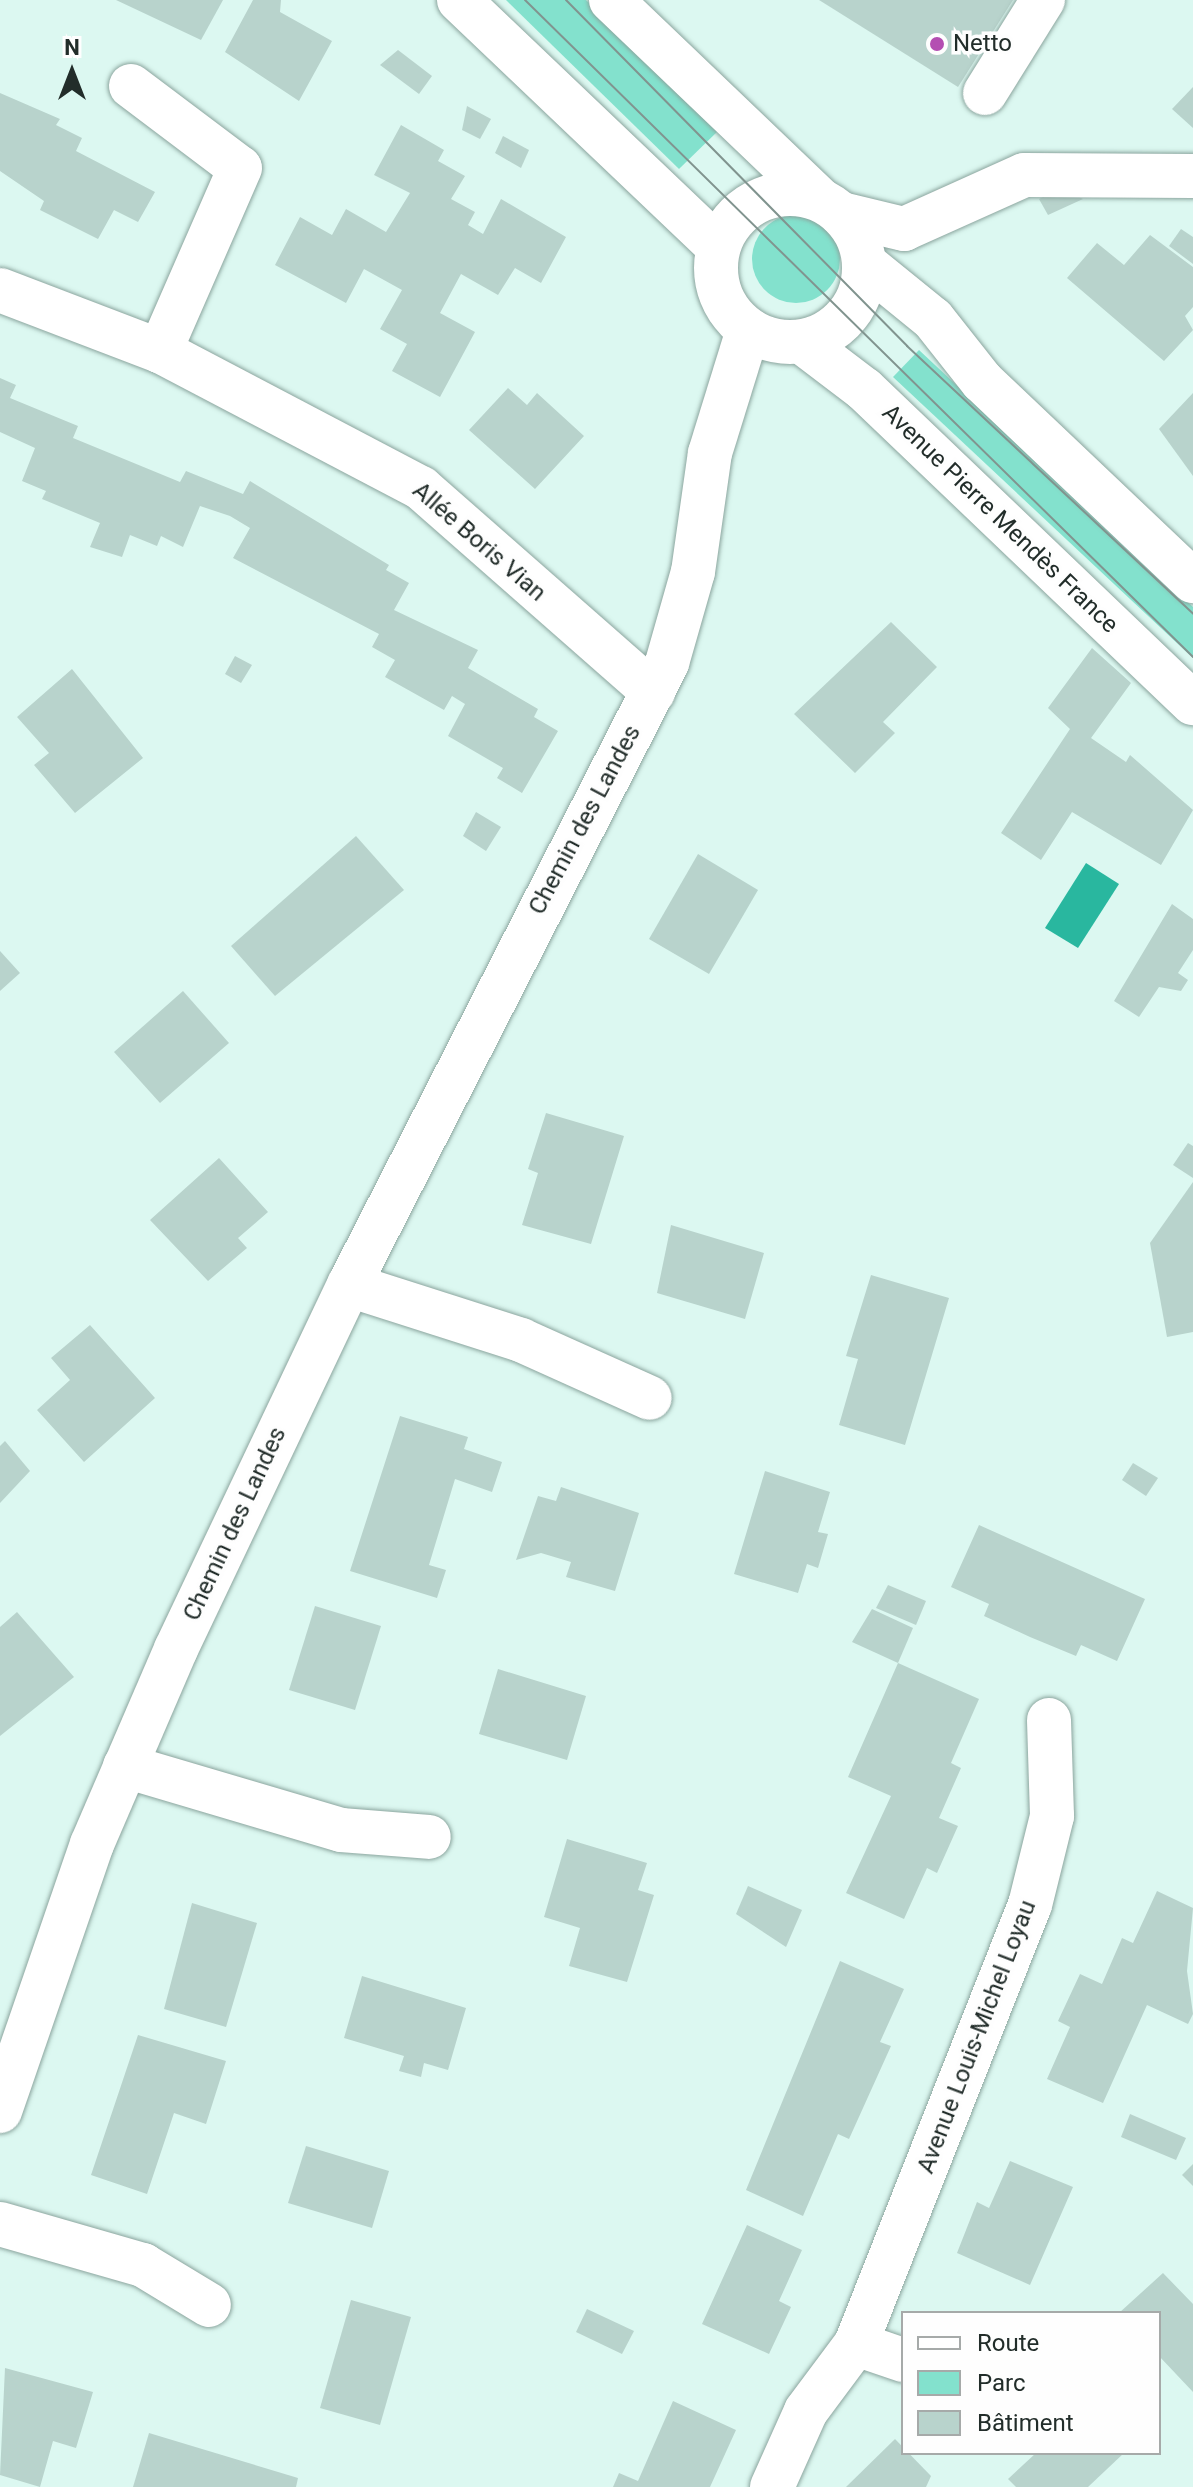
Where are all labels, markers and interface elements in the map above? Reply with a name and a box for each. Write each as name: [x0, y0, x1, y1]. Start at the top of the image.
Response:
place label: Netto: [953, 30, 1012, 58]
north arrow: [32, 32, 112, 112]
text: N: [64, 35, 80, 60]
marker: Netto: [928, 35, 946, 53]
street label: Avenue Pierre Mendès France: [876, 399, 1124, 639]
street label: Allée Boris Vian: [406, 476, 552, 608]
street label: Chemin des Landes: [523, 720, 647, 920]
street label: Chemin des Landes: [178, 1423, 292, 1625]
street label: Avenue Louis-Michel Loyau: [912, 1896, 1042, 2178]
legend: [901, 2311, 1161, 2455]
text: Route: [977, 2329, 1039, 2357]
text: Parc: [977, 2369, 1026, 2397]
text: Bâtiment: [977, 2409, 1074, 2437]

